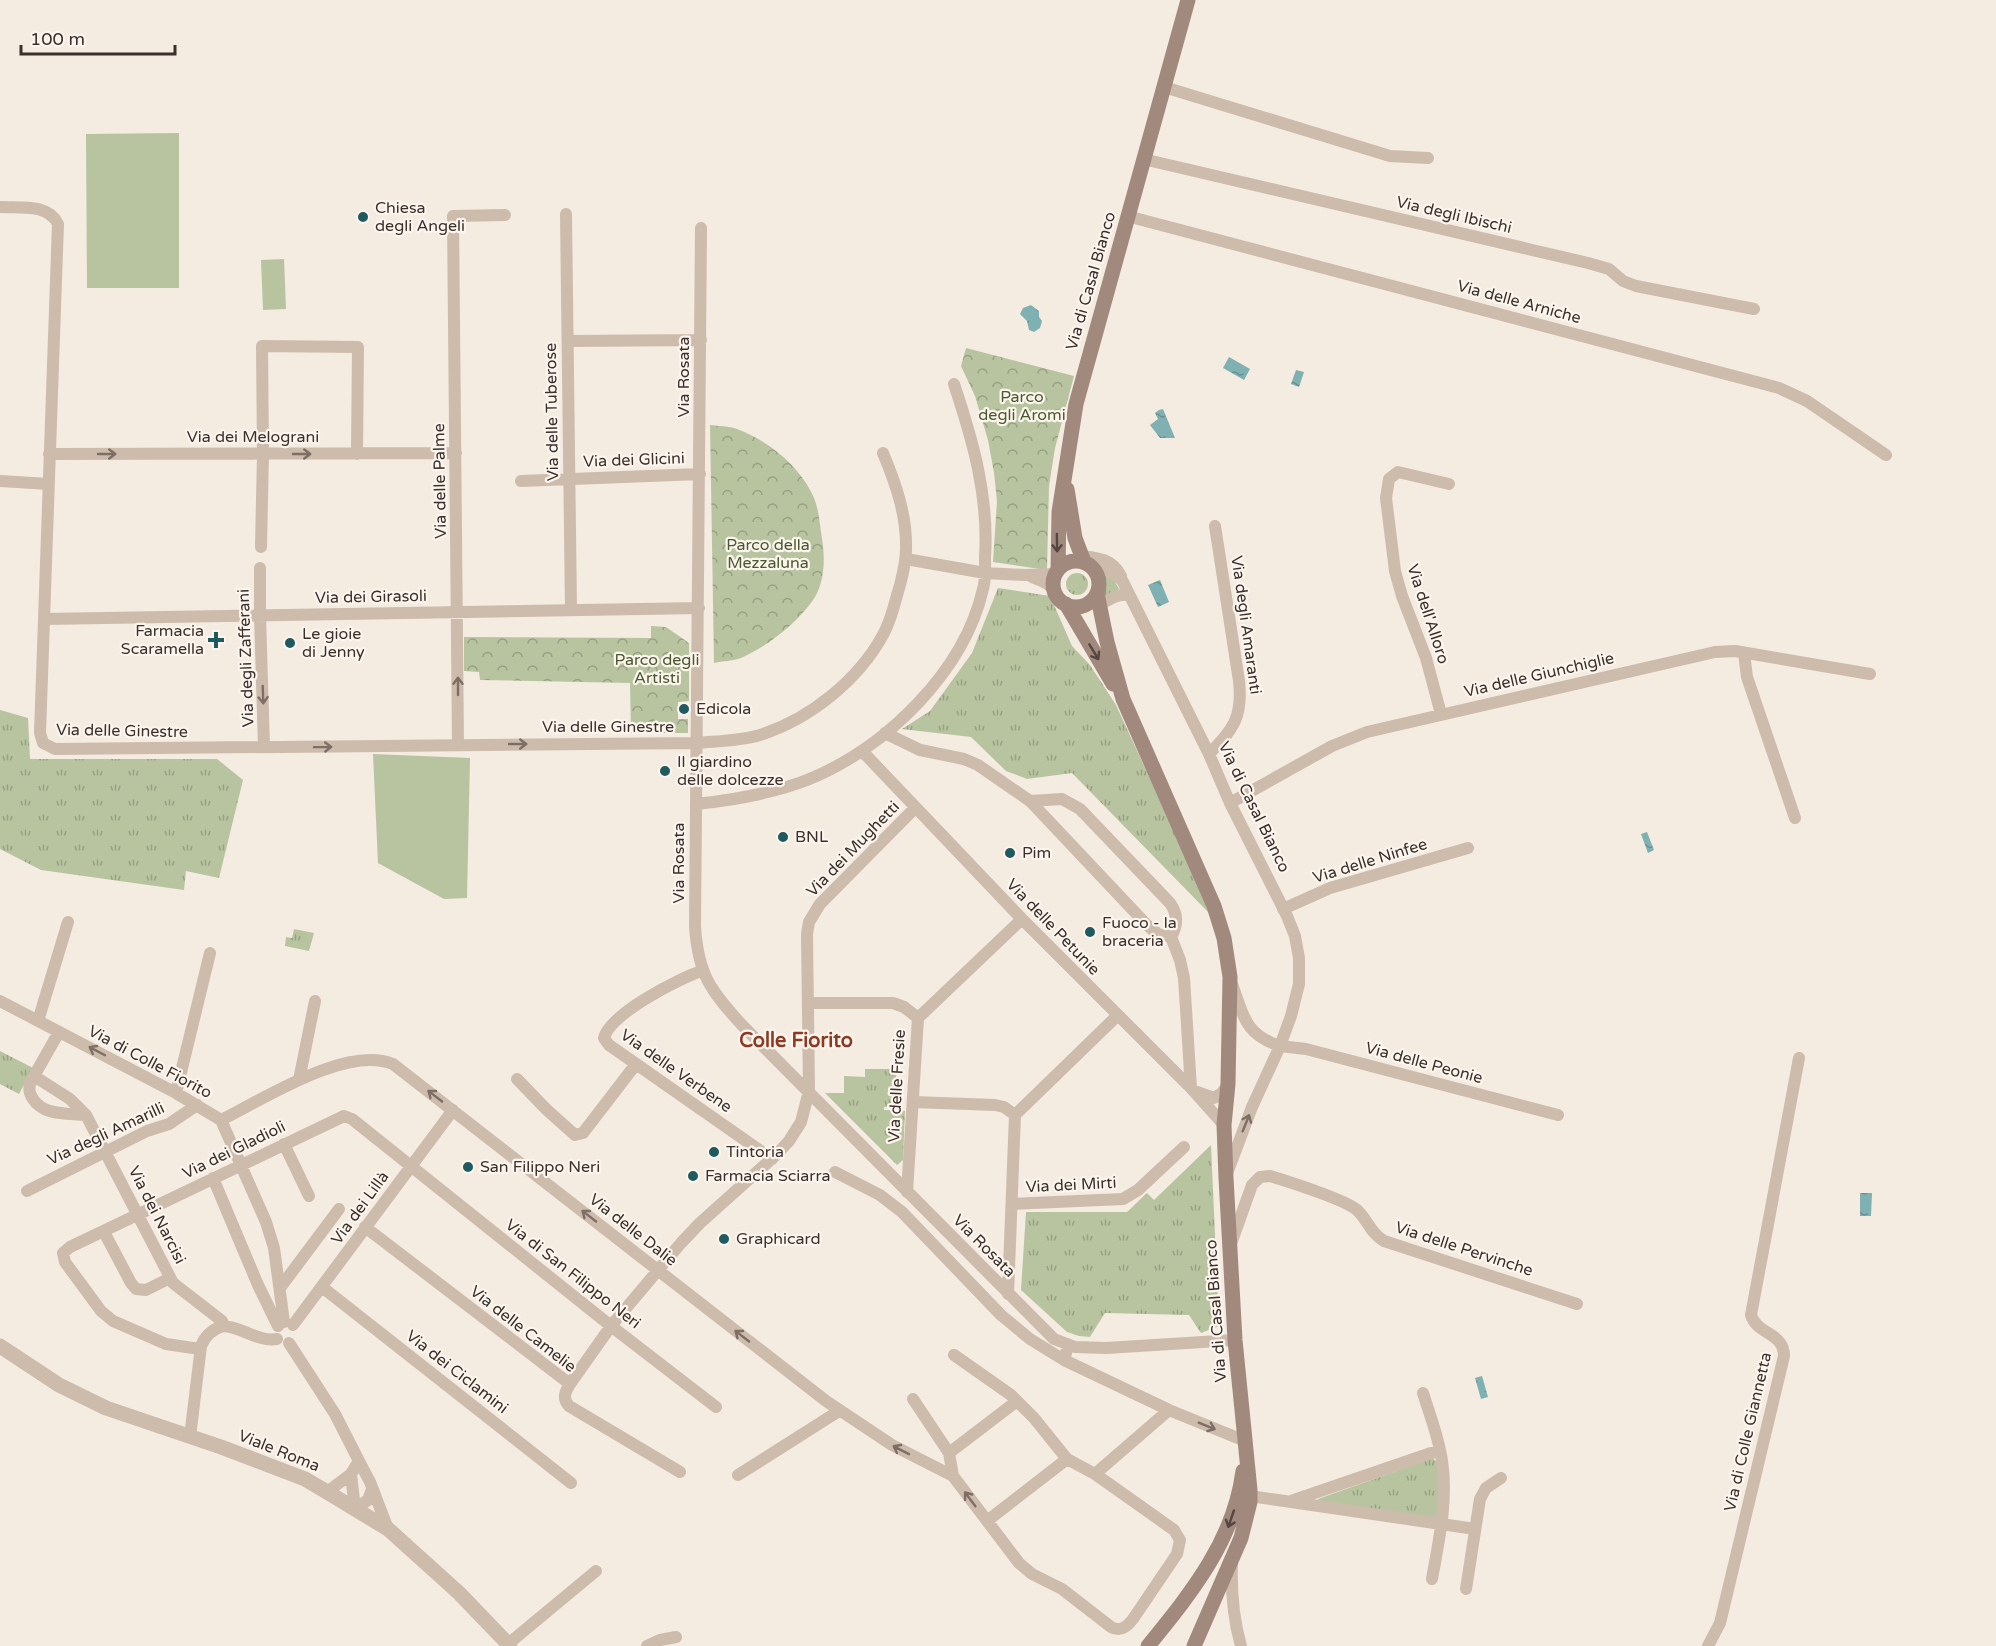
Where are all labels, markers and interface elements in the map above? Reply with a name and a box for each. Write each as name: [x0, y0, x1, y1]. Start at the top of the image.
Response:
scale bar: [21, 18, 176, 56]
text: 100 m: [30, 28, 85, 50]
street label: Via degli Ibischi: [1394, 192, 1514, 238]
place label: Chiesa degli Angeli: [375, 198, 465, 236]
street label: Via di Casal Bianco: [1062, 209, 1120, 353]
marker: Chiesa degli Angeli: [356, 210, 370, 224]
street label: Via delle Arniche: [1455, 276, 1583, 328]
street label: Via Rosata: [674, 337, 694, 417]
street label: Via delle Tuberose: [541, 343, 563, 481]
park label: Parco degli Aromi: [978, 387, 1066, 425]
street label: Via delle Palme: [429, 423, 451, 539]
street label: Via dei Melograni: [187, 427, 319, 447]
one-way arrow: [97, 448, 117, 460]
one-way arrow: [292, 448, 312, 460]
street label: Via dei Glicini: [583, 448, 685, 472]
one-way arrow: [1051, 532, 1063, 552]
park label: Parco della Mezzaluna: [726, 535, 810, 573]
street label: Via degli Amaranti: [1226, 554, 1266, 696]
street label: Via dell'Alloro: [1402, 561, 1454, 667]
street label: Via dei Girasoli: [315, 586, 427, 608]
street label: Via degli Zafferani: [234, 589, 258, 727]
place label: Farmacia Scaramella: [121, 621, 204, 659]
place label: Le gioie di Jenny: [302, 624, 365, 662]
marker: Farmacia Scaramella: [209, 633, 223, 647]
marker: Le gioie di Jenny: [283, 636, 297, 650]
one-way arrow: [1088, 643, 1100, 660]
street label: Via delle Giunchiglie: [1462, 648, 1616, 702]
park label: Parco degli Artisti: [615, 650, 699, 688]
one-way arrow: [452, 677, 464, 697]
one-way arrow: [257, 684, 268, 704]
place label: Edicola: [696, 699, 751, 719]
marker: Edicola: [677, 702, 691, 716]
street label: Via delle Ginestre: [542, 717, 674, 737]
street label: Via delle Ginestre: [56, 720, 188, 742]
one-way arrow: [507, 738, 527, 750]
street label: Via di Casal Bianco: [1214, 738, 1294, 876]
one-way arrow: [312, 741, 332, 752]
place label: Il giardino delle dolcezze: [677, 752, 784, 790]
marker: Il giardino delle dolcezze: [658, 764, 672, 778]
street label: Via dei Mughetti: [802, 797, 904, 901]
street label: Via Rosata: [669, 823, 689, 903]
place label: BNL: [795, 827, 828, 847]
marker: BNL: [776, 830, 790, 844]
street label: Via delle Ninfee: [1310, 834, 1430, 888]
place label: Pim: [1022, 843, 1051, 863]
marker: Pim: [1003, 846, 1017, 860]
street label: Via delle Petunie: [1002, 875, 1104, 979]
place label: Fuoco - la braceria: [1102, 913, 1177, 951]
marker: Fuoco - la braceria: [1083, 925, 1097, 939]
street label: Via di Colle Fiorito: [85, 1021, 215, 1103]
street label: Via delle Verbene: [616, 1025, 736, 1117]
district label: Colle Fiorito: [739, 1029, 853, 1053]
street label: Via delle Fresie: [884, 1029, 910, 1143]
street label: Via delle Peonie: [1363, 1038, 1485, 1088]
one-way arrow: [88, 1045, 106, 1057]
one-way arrow: [428, 1089, 444, 1102]
street label: Via degli Amarilli: [44, 1098, 168, 1170]
one-way arrow: [1241, 1114, 1252, 1133]
street label: Via dei Gladioli: [179, 1116, 289, 1184]
place label: Tintoria: [726, 1142, 784, 1162]
marker: Tintoria: [707, 1145, 721, 1159]
place label: San Filippo Neri: [480, 1157, 600, 1177]
marker: San Filippo Neri: [461, 1160, 475, 1174]
street label: Via dei Narcisi: [124, 1163, 190, 1267]
place label: Farmacia Sciarra: [705, 1166, 831, 1186]
street label: Via dei Lillà: [327, 1168, 393, 1248]
marker: Farmacia Sciarra: [686, 1169, 700, 1183]
street label: Via dei Mirti: [1025, 1173, 1117, 1197]
street label: Via delle Dalie: [585, 1189, 681, 1271]
one-way arrow: [581, 1210, 597, 1223]
street label: Via Rosata: [948, 1210, 1020, 1282]
street label: Via di San Filippo Neri: [501, 1215, 645, 1333]
street label: Via delle Pervinche: [1393, 1217, 1535, 1281]
place label: Graphicard: [736, 1229, 821, 1249]
marker: Graphicard: [717, 1232, 731, 1246]
street label: Via di Casal Bianco: [1201, 1239, 1231, 1383]
street label: Via delle Camelie: [466, 1281, 580, 1377]
street label: Via dei Ciclamini: [402, 1326, 512, 1418]
one-way arrow: [735, 1330, 751, 1343]
street label: Via di Colle Giannetta: [1720, 1350, 1776, 1514]
one-way arrow: [1197, 1421, 1216, 1432]
street label: Viale Roma: [235, 1426, 323, 1476]
one-way arrow: [892, 1443, 910, 1455]
one-way arrow: [964, 1491, 976, 1507]
one-way arrow: [1224, 1509, 1235, 1528]

